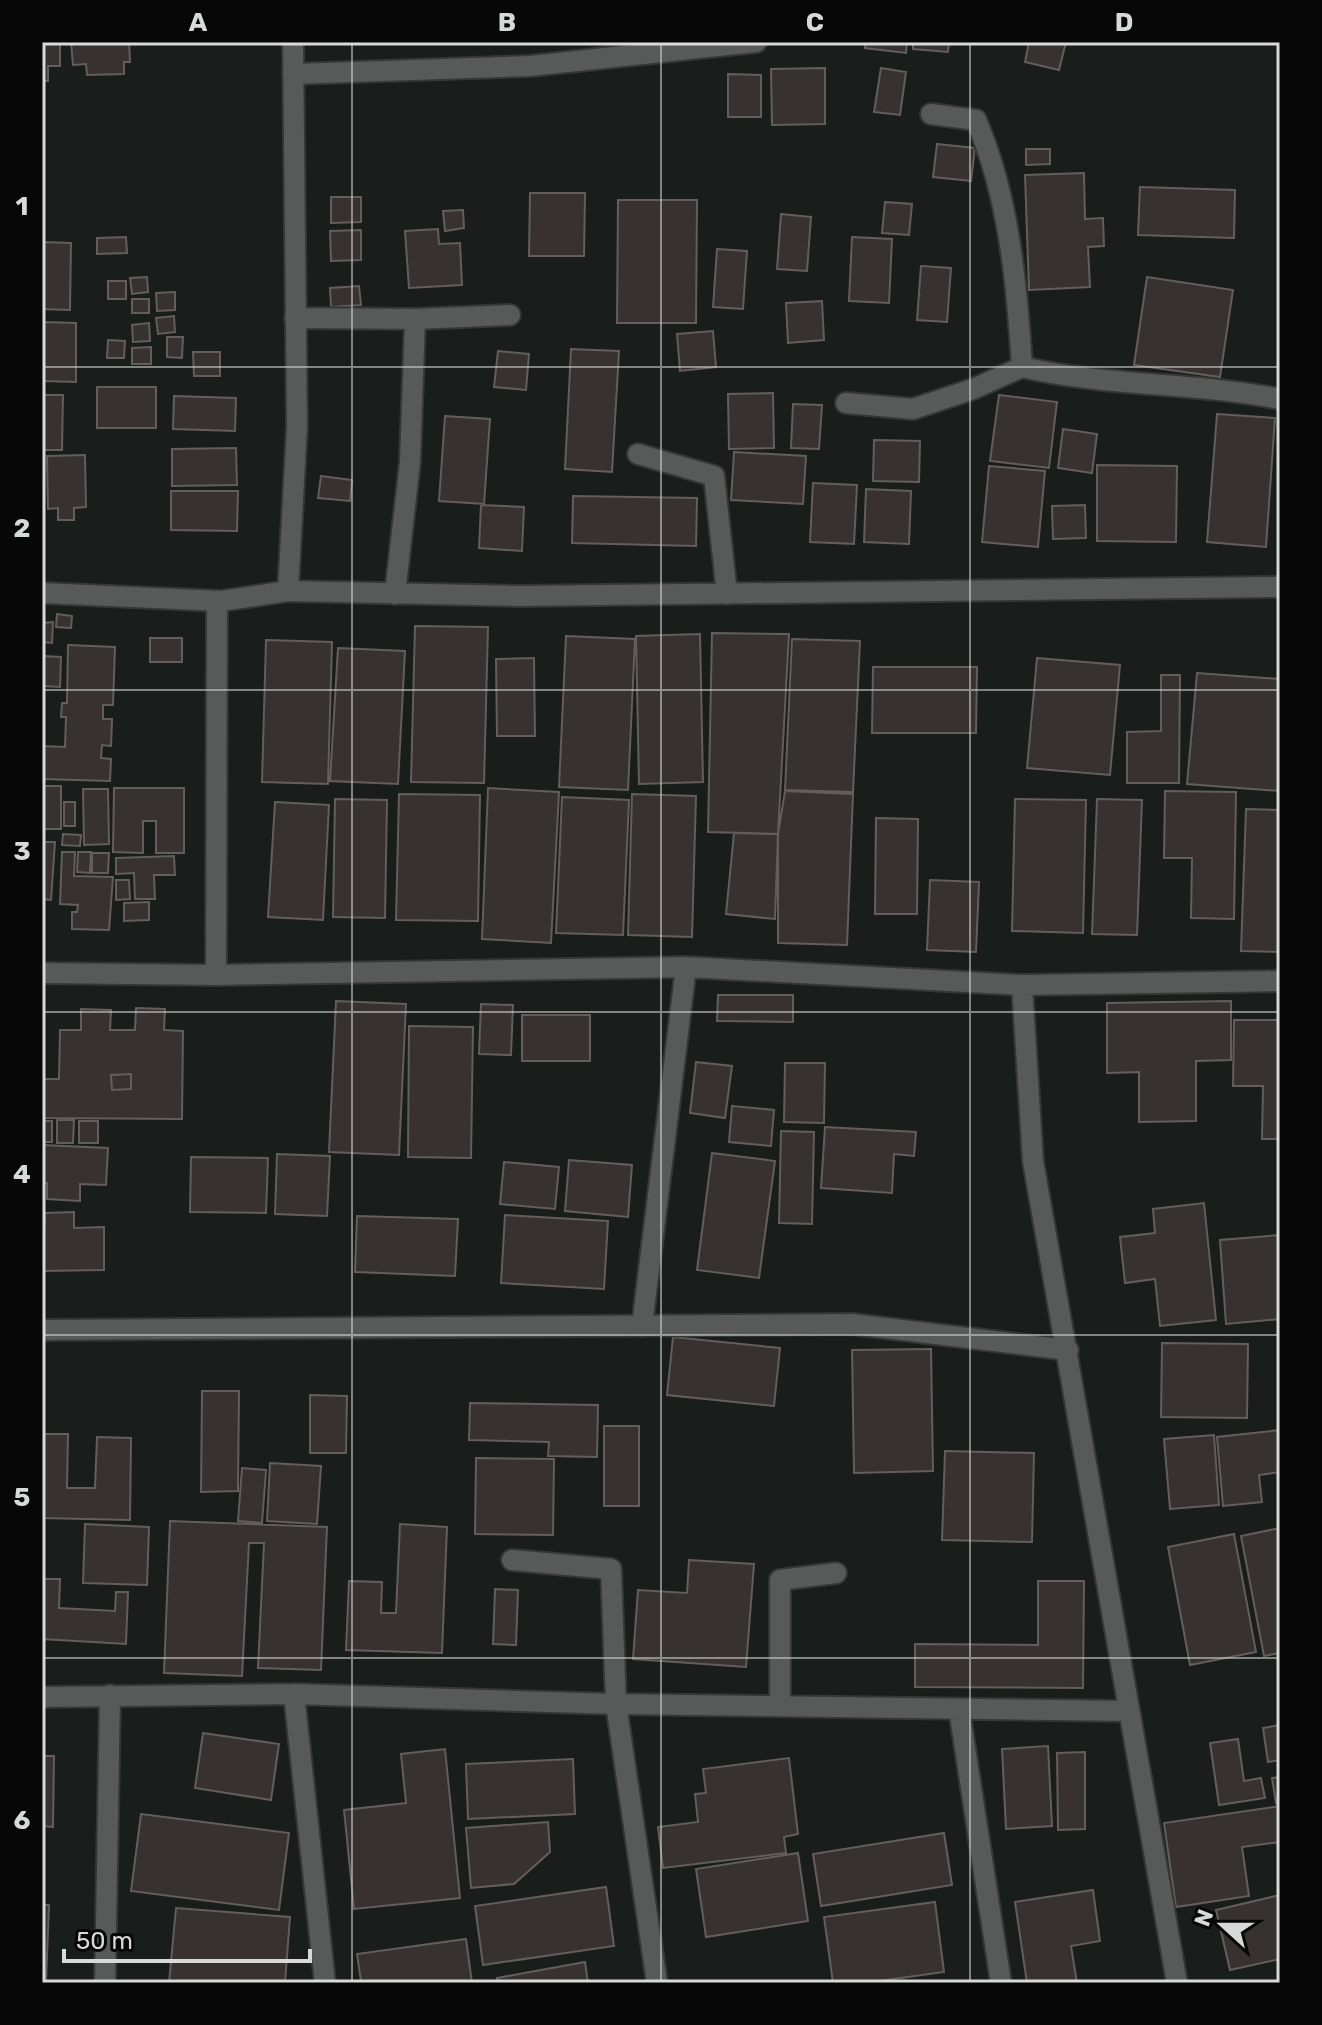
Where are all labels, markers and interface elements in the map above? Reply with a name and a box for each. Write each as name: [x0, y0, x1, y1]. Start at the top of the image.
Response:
text: A: [189, 7, 208, 38]
text: B: [498, 7, 516, 38]
text: C: [806, 7, 824, 38]
text: D: [1115, 7, 1133, 38]
text: 1: [16, 191, 28, 222]
text: 2: [14, 513, 30, 544]
text: 3: [13, 836, 31, 867]
text: 4: [13, 1159, 31, 1190]
text: 5: [14, 1482, 30, 1513]
text: 6: [14, 1805, 31, 1836]
north arrow: [1182, 1885, 1262, 1965]
text: N: [1188, 1906, 1219, 1930]
scale bar: [64, 1913, 310, 1963]
text: 50 m: [76, 1927, 133, 1955]

